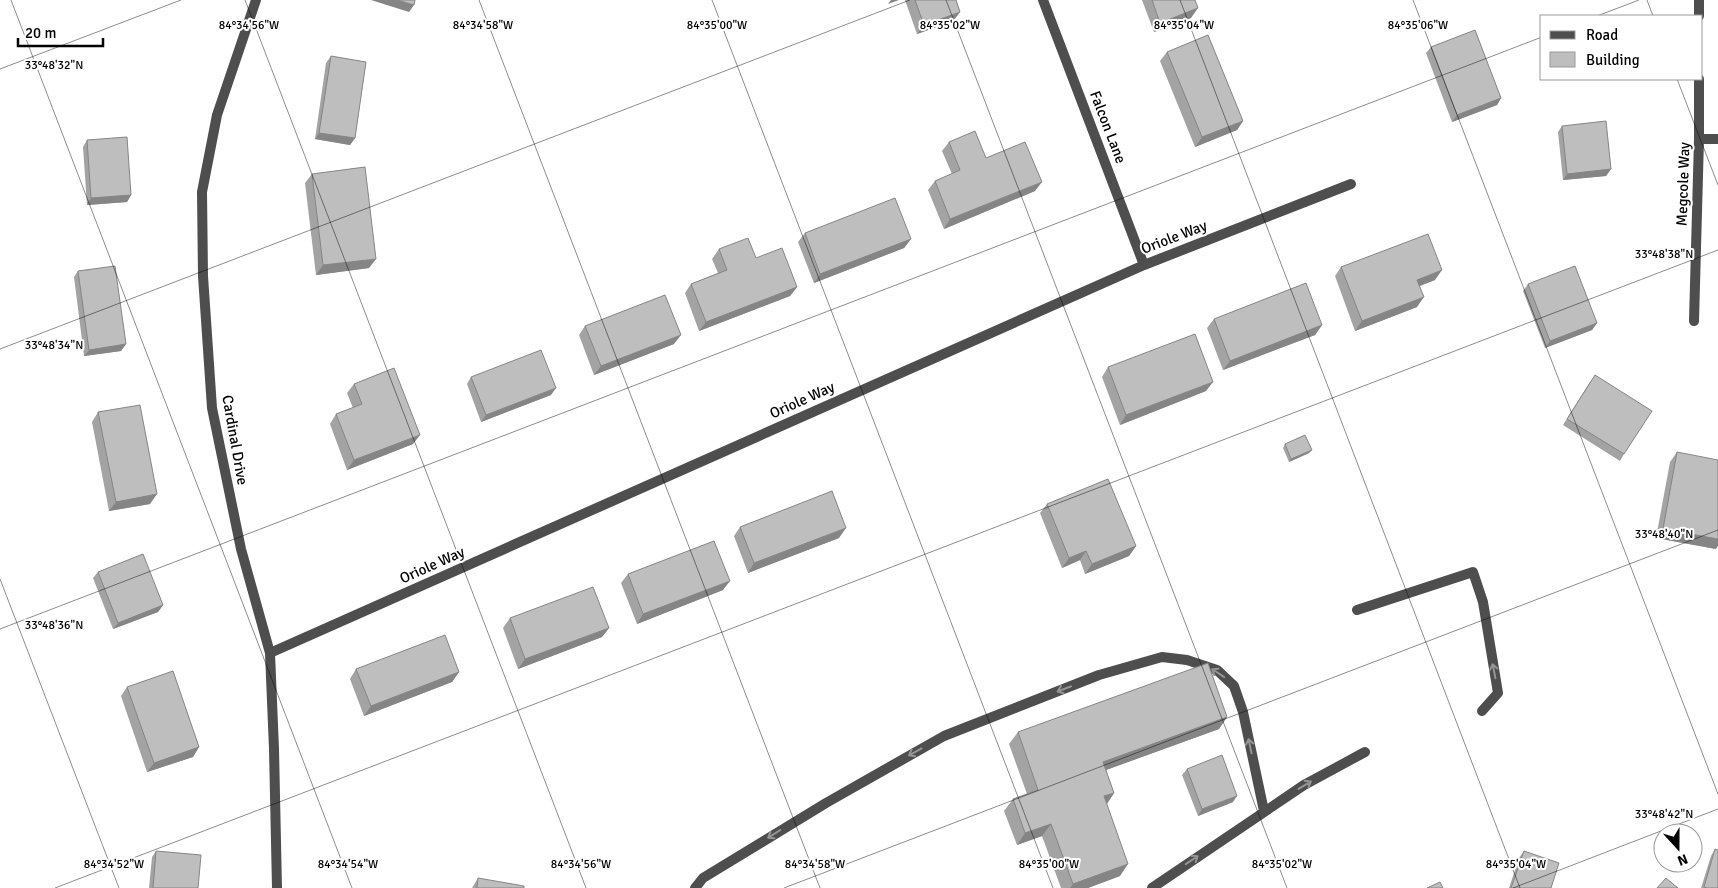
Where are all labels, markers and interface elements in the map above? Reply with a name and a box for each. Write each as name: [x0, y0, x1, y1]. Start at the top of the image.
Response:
scale bar: [18, 15, 102, 47]
legend: [1540, 15, 1703, 80]
text: 84°34'56"W: [219, 18, 279, 33]
text: 84°34'58"W: [453, 18, 513, 33]
text: 84°35'00"W: [687, 18, 747, 33]
text: 84°35'02"W: [920, 18, 980, 33]
text: 84°35'04"W: [1154, 18, 1214, 33]
text: 84°35'06"W: [1388, 18, 1448, 33]
text: 20 m: [25, 24, 56, 42]
text: Road: [1586, 26, 1618, 44]
text: Building: [1586, 51, 1640, 69]
text: 33°48'32"N: [25, 58, 83, 73]
street label: Falcon Lane: [1086, 88, 1130, 166]
street label: Megcole Way: [1673, 142, 1693, 226]
street label: Oriole Way: [1138, 216, 1210, 258]
text: 33°48'38"N: [1635, 247, 1693, 262]
text: 33°48'34"N: [25, 338, 83, 353]
street label: Oriole Way: [767, 378, 837, 422]
street label: Cardinal Drive: [218, 394, 252, 486]
text: 33°48'40"N: [1635, 527, 1693, 542]
street label: Oriole Way: [397, 543, 467, 587]
text: 33°48'36"N: [25, 618, 83, 633]
one-way arrow: [1488, 663, 1498, 679]
one-way arrow: [1211, 668, 1225, 678]
one-way arrow: [1057, 684, 1072, 694]
one-way arrow: [1245, 739, 1254, 755]
one-way arrow: [908, 748, 922, 758]
one-way arrow: [1297, 779, 1311, 789]
text: 33°48'42"N: [1635, 807, 1693, 822]
north arrow: [1653, 823, 1703, 873]
one-way arrow: [768, 829, 782, 839]
text: N: [1675, 850, 1690, 869]
one-way arrow: [1185, 855, 1199, 865]
text: 84°34'52"W: [84, 857, 144, 872]
text: 84°34'54"W: [318, 857, 378, 872]
text: 84°34'56"W: [551, 857, 611, 872]
text: 84°34'58"W: [785, 857, 845, 872]
text: 84°35'00"W: [1019, 857, 1079, 872]
text: 84°35'02"W: [1252, 857, 1312, 872]
text: 84°35'04"W: [1486, 857, 1546, 872]

